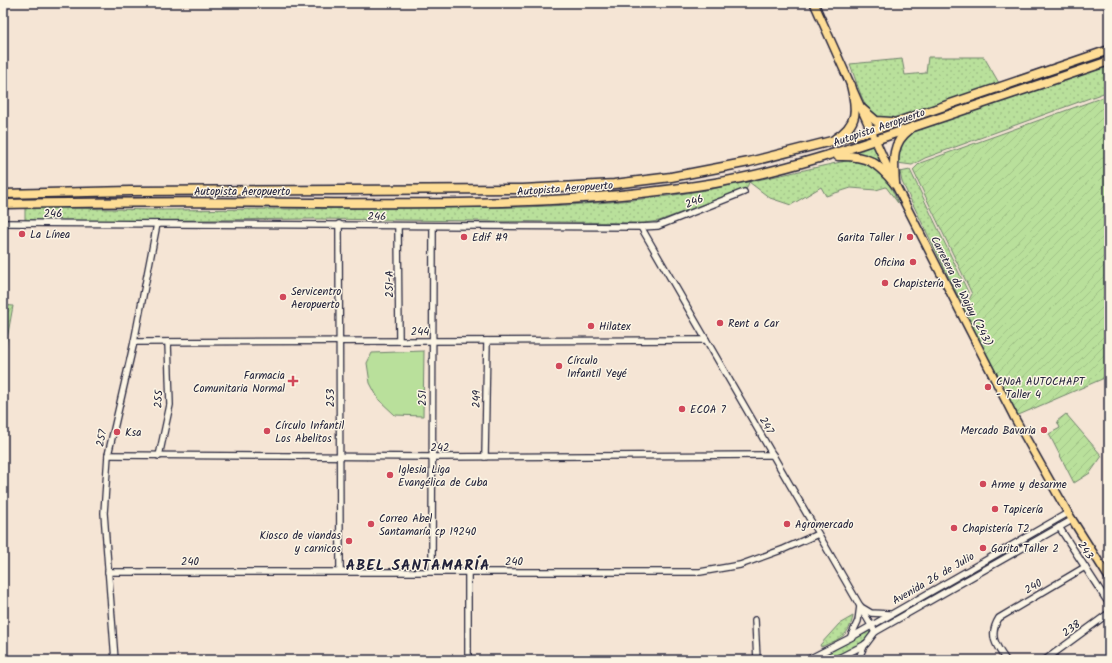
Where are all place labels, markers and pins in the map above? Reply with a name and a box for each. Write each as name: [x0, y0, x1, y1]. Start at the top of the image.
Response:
place label: La Línea: [30, 226, 70, 244]
marker: La Línea: [17, 229, 27, 239]
place label: Edif #9: [472, 229, 508, 247]
place label: Garita Taller 1: [837, 229, 902, 247]
marker: Edif #9: [459, 232, 469, 242]
marker: Garita Taller 1: [905, 232, 915, 242]
place label: Oficina: [874, 254, 905, 272]
marker: Oficina: [908, 257, 918, 267]
place label: Chapistería: [893, 275, 944, 293]
marker: Chapistería: [880, 278, 890, 288]
place label: Servicentro Aeropuerto: [291, 283, 341, 314]
marker: Servicentro Aeropuerto: [278, 292, 288, 302]
place label: Rent a Car: [728, 315, 780, 333]
place label: Hilatex: [599, 318, 631, 336]
marker: Rent a Car: [715, 318, 725, 328]
marker: Hilatex: [586, 321, 596, 331]
place label: Círculo Infantil Yeyé: [567, 352, 628, 383]
marker: Círculo Infantil Yeyé: [554, 361, 564, 371]
place label: Farmacia Comunitaria Normal: [193, 367, 285, 398]
place label: CNoA AUTOCHAPT - Taller 4: [996, 373, 1086, 404]
marker: Farmacia Comunitaria Normal: [288, 376, 298, 386]
marker: CNoA AUTOCHAPT - Taller 4: [983, 382, 993, 392]
place label: ECOA 7: [690, 401, 727, 419]
marker: ECOA 7: [677, 404, 687, 414]
place label: Círculo Infantil Los Abelitos: [275, 417, 344, 448]
place label: Mercado Bavaria: [960, 422, 1036, 440]
place label: Ksa: [125, 424, 141, 442]
marker: Mercado Bavaria: [1039, 425, 1049, 435]
marker: Círculo Infantil Los Abelitos: [262, 426, 272, 436]
marker: Ksa: [112, 427, 122, 437]
place label: Iglesia Liga Evangélica de Cuba: [398, 461, 488, 492]
marker: Iglesia Liga Evangélica de Cuba: [385, 470, 395, 480]
place label: Arme y desarme: [991, 476, 1067, 494]
marker: Arme y desarme: [978, 479, 988, 489]
place label: Tapicería: [1003, 501, 1043, 519]
marker: Tapicería: [990, 504, 1000, 514]
place label: Correo Abel Santamaría cp 19240: [379, 510, 477, 541]
place label: Agromercado: [795, 516, 853, 534]
marker: Correo Abel Santamaría cp 19240: [366, 519, 376, 529]
marker: Agromercado: [782, 519, 792, 529]
place label: Chapistería T2: [962, 520, 1030, 538]
marker: Chapistería T2: [949, 523, 959, 533]
place label: Kiosco de viandas y carnicos: [259, 527, 341, 558]
marker: Kiosco de viandas y carnicos: [344, 536, 354, 546]
place label: Garita Taller 2: [991, 540, 1059, 558]
marker: Garita Taller 2: [978, 543, 988, 553]

